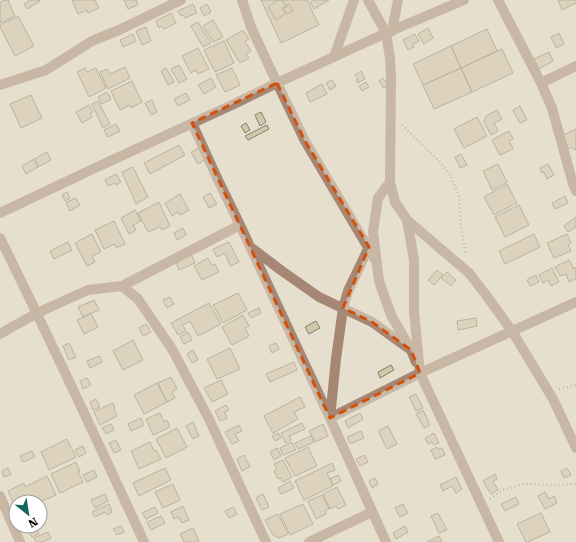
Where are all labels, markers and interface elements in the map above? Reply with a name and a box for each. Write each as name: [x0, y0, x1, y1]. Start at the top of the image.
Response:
north arrow: [8, 494, 48, 534]
text: N: [25, 514, 40, 530]

